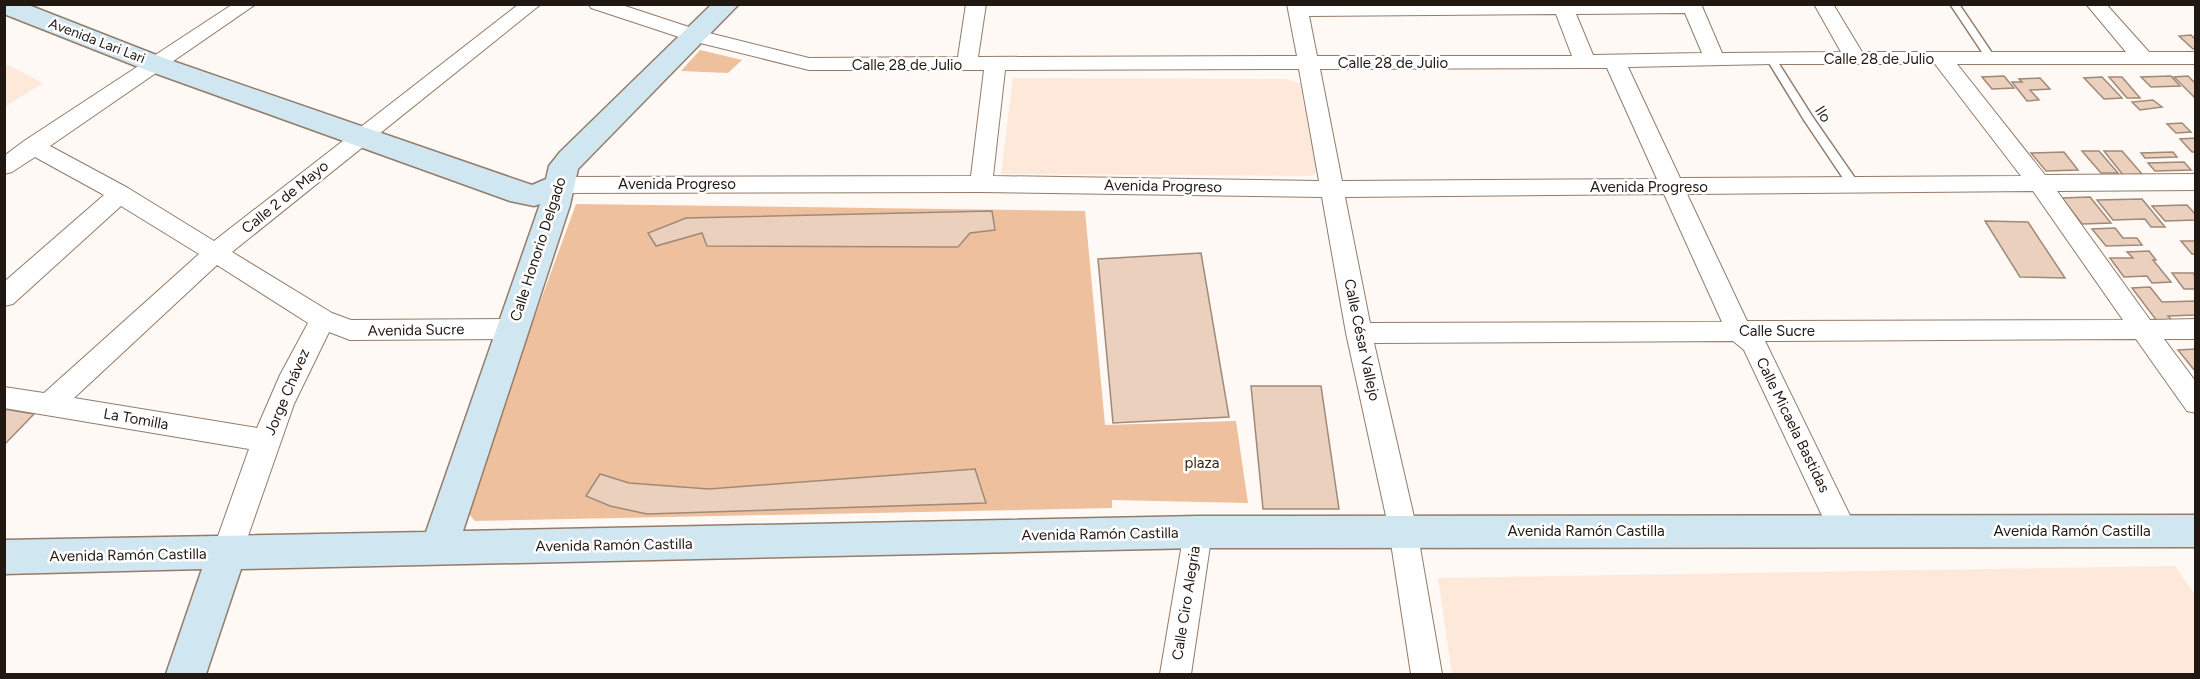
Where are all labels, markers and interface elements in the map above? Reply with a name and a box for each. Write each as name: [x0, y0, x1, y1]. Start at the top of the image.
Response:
street label: Avenida Lari Lari: [46, 15, 148, 67]
street label: Calle 28 de Julio: [1824, 50, 1935, 68]
street label: Calle 28 de Julio: [1338, 54, 1449, 72]
street label: Calle 28 de Julio: [852, 56, 963, 74]
street label: Ilo: [1811, 102, 1835, 126]
street label: Calle 2 de Mayo: [238, 156, 332, 237]
street label: Calle Honorio Delgado: [506, 174, 570, 323]
street label: Avenida Progreso: [618, 175, 736, 193]
street label: Avenida Progreso: [1104, 176, 1222, 196]
street label: Avenida Progreso: [1590, 178, 1708, 196]
street label: Calle César Vallejo: [1340, 277, 1384, 403]
street label: Avenida Sucre: [367, 320, 465, 340]
street label: Calle Sucre: [1739, 322, 1815, 340]
street label: Jorge Chávez: [261, 346, 313, 438]
street label: Calle Micaela Bastidas: [1752, 354, 1834, 496]
street label: La Tomilla: [102, 404, 170, 434]
park label: plaza: [1185, 454, 1219, 472]
street label: Avenida Ramón Castilla: [1507, 522, 1665, 540]
street label: Avenida Ramón Castilla: [1993, 522, 2151, 540]
street label: Avenida Ramón Castilla: [1021, 524, 1179, 544]
street label: Avenida Ramón Castilla: [535, 535, 693, 555]
street label: Avenida Ramón Castilla: [49, 545, 207, 565]
street label: Calle Ciro Alegria: [1168, 545, 1204, 661]

